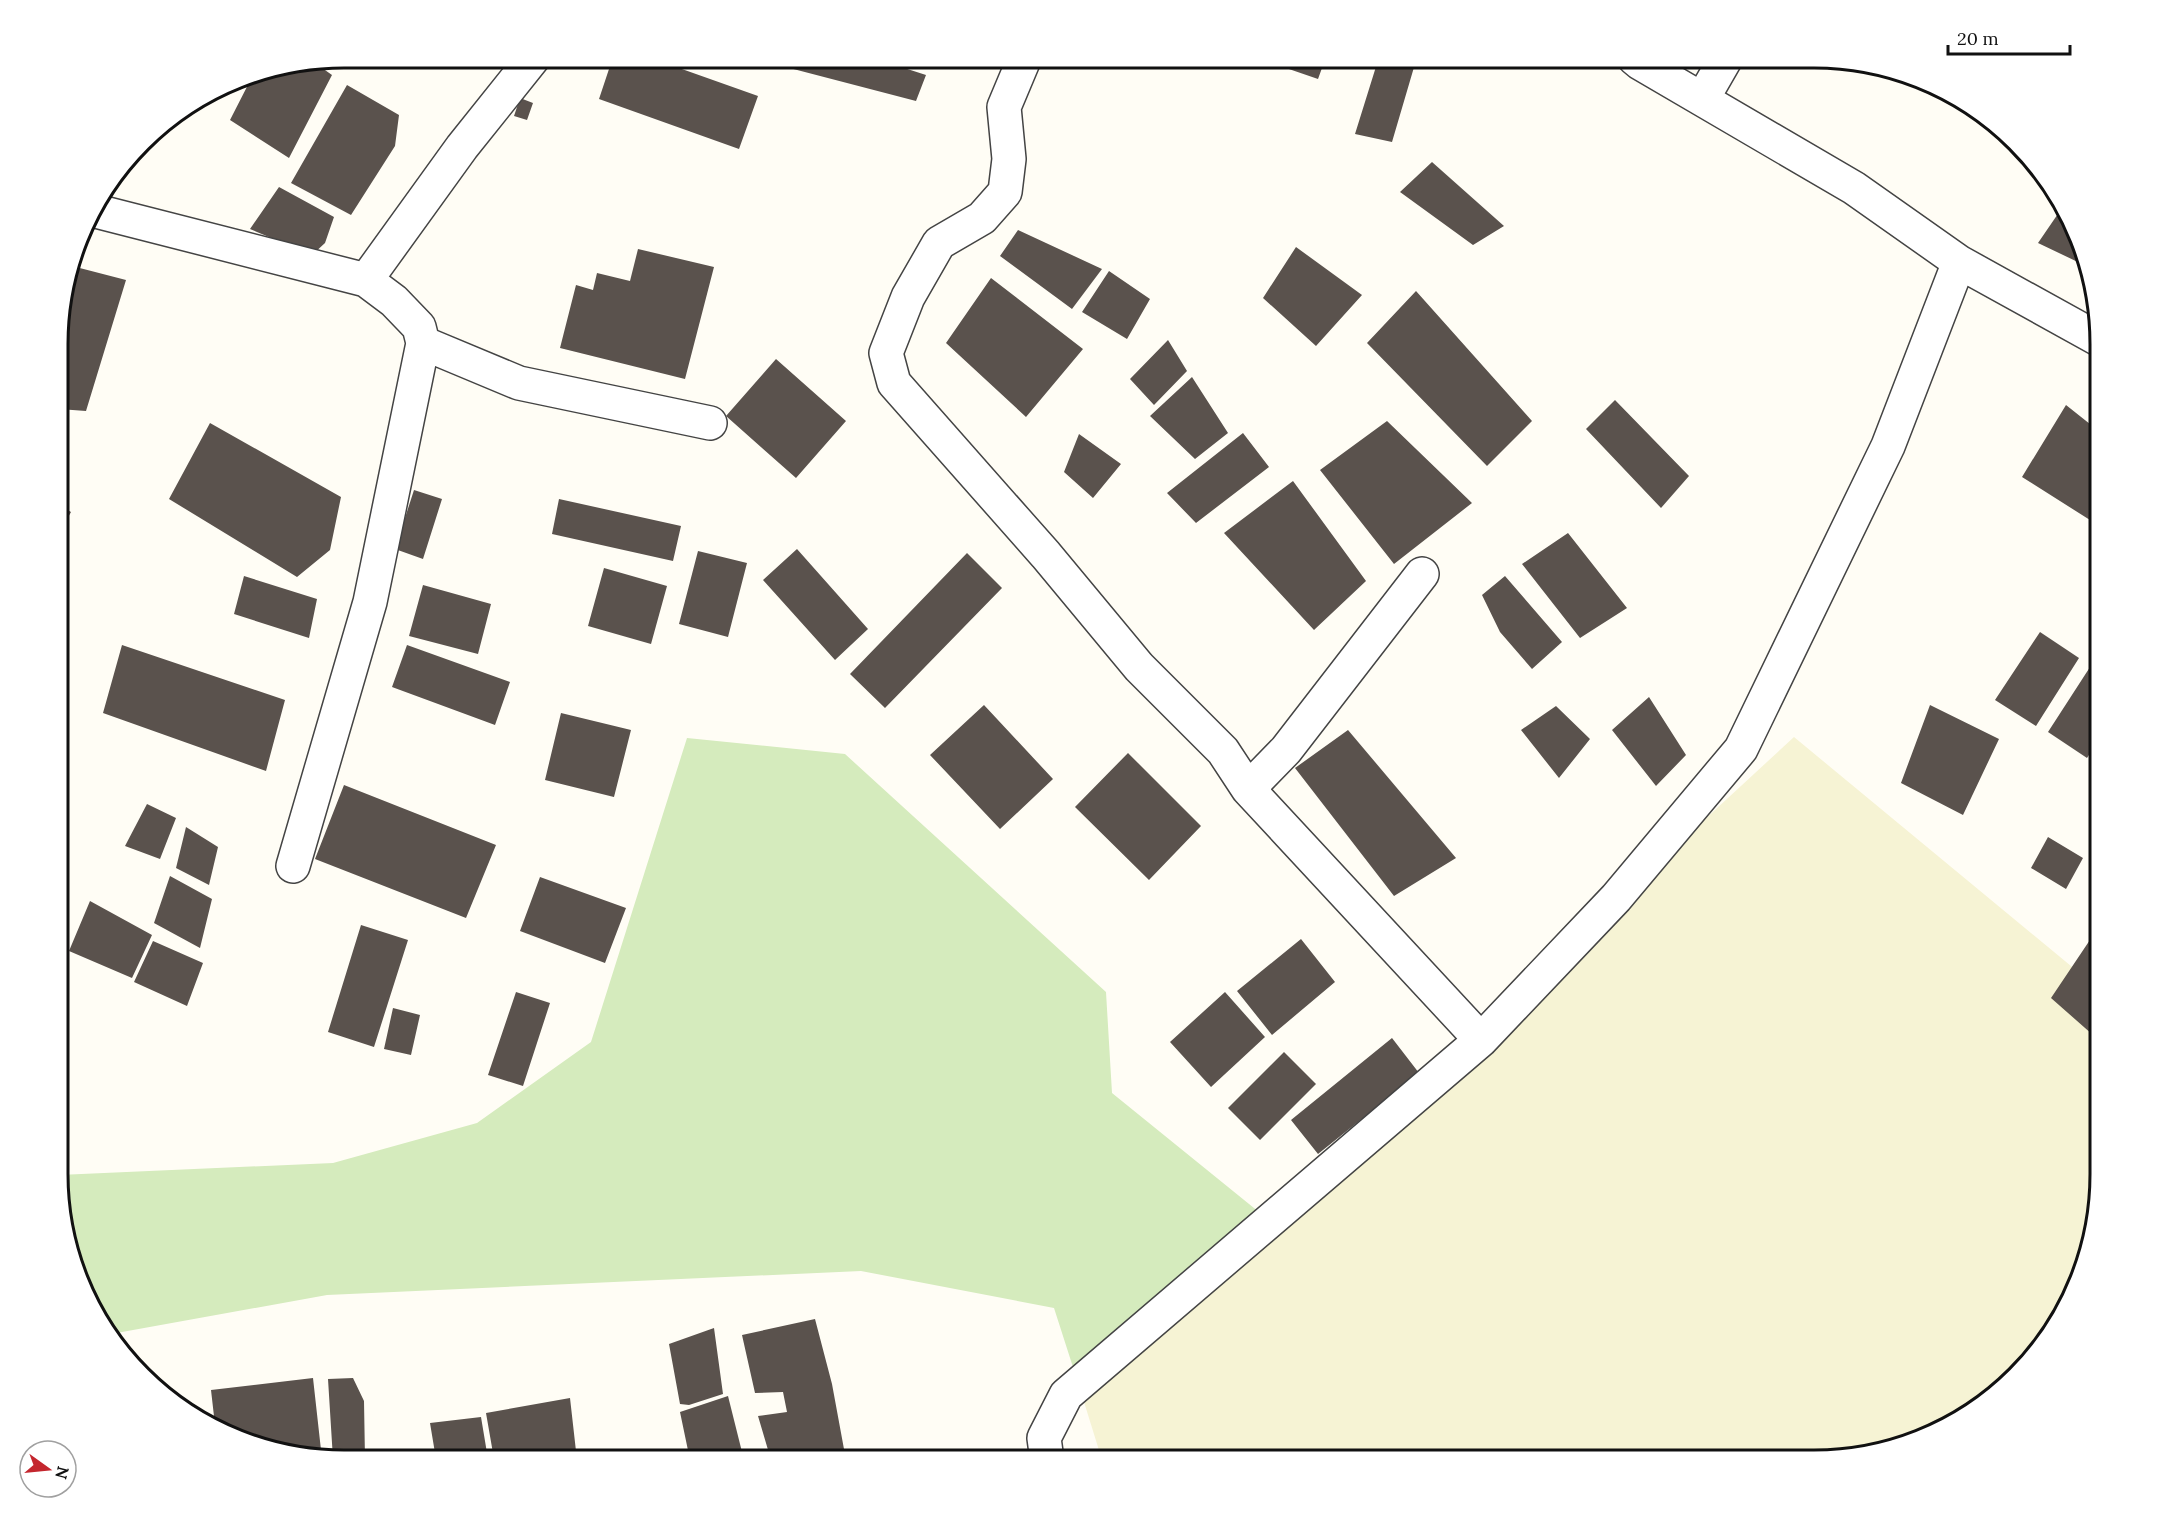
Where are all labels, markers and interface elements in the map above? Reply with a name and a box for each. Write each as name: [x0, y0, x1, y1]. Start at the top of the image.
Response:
scale bar: [1948, 18, 2070, 56]
text: 20 m: [1957, 27, 1999, 50]
north arrow: [18, 1439, 78, 1499]
text: N: [51, 1464, 74, 1481]

